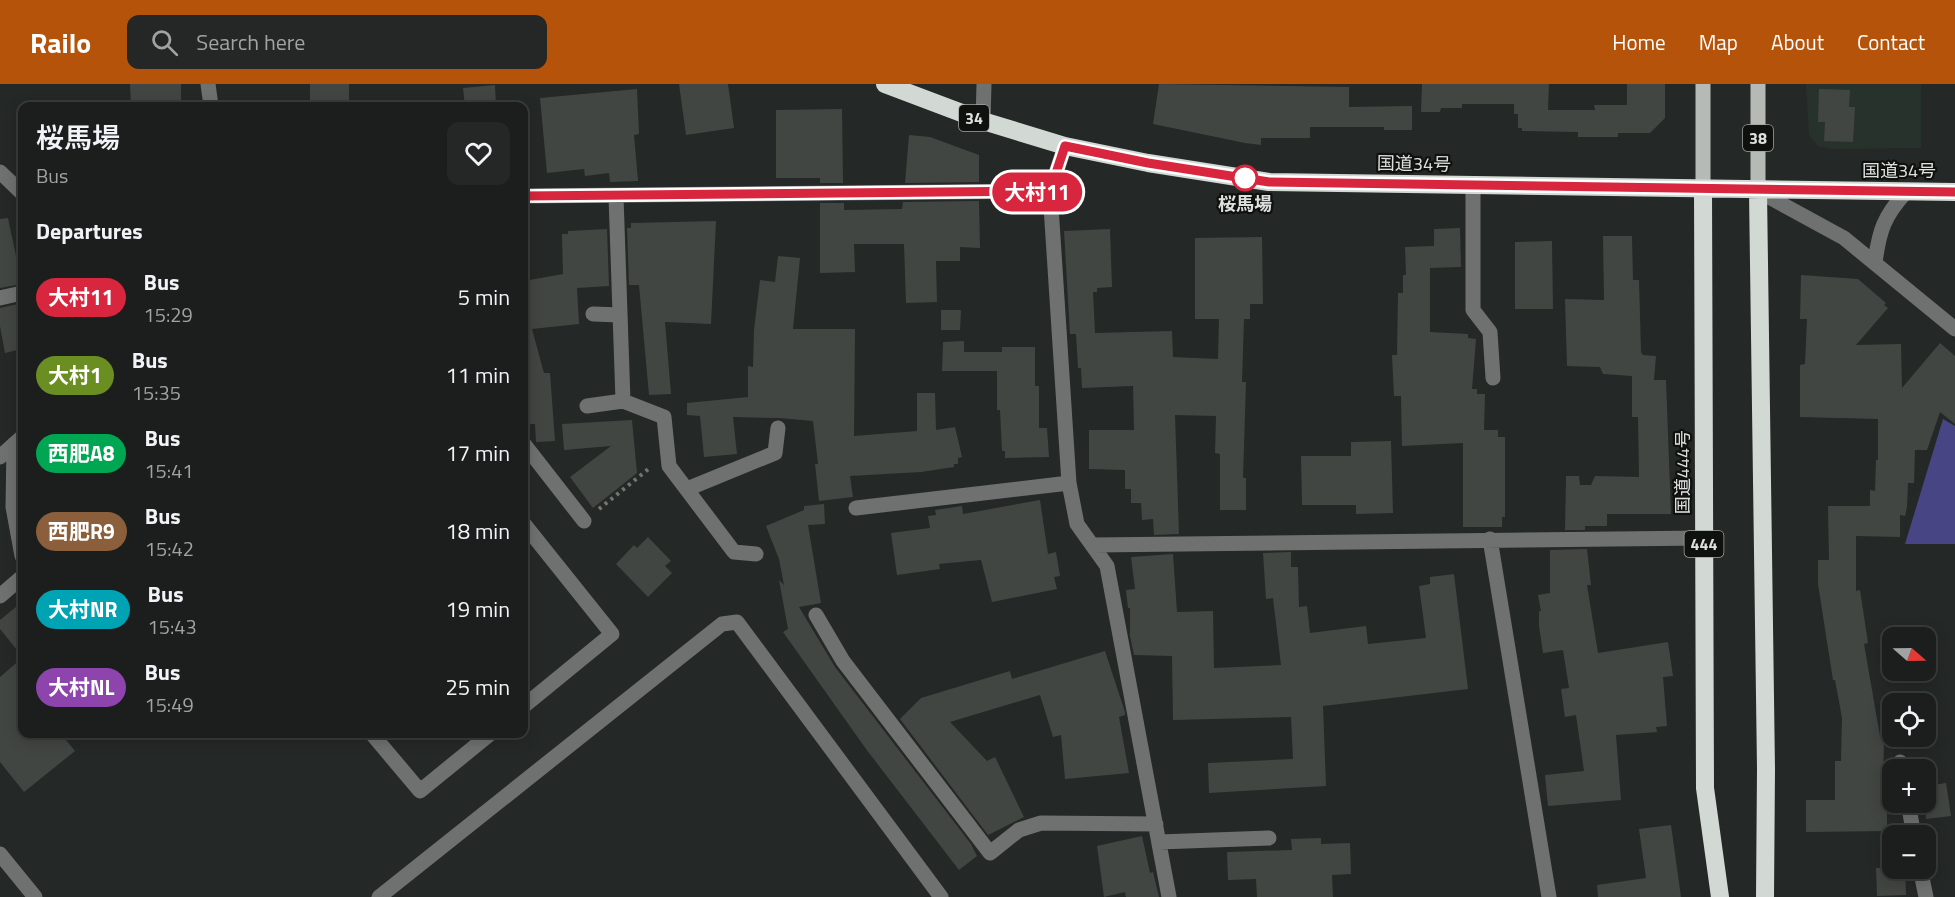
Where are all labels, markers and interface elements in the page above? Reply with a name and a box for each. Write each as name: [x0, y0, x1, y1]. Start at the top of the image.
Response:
search box: [127, 15, 547, 69]
text: Railo: [30, 21, 91, 64]
text: Search here: [196, 25, 305, 59]
icon: search: [148, 26, 181, 59]
text: Home: [1612, 26, 1666, 58]
text: Map: [1699, 26, 1738, 58]
text: About: [1771, 26, 1824, 58]
text: Contact: [1857, 26, 1925, 58]
road number: 34: [959, 105, 989, 131]
text: 桜馬場: [36, 116, 120, 159]
button: heart: [447, 122, 510, 185]
road number: 38: [1743, 125, 1773, 151]
street label: 国道34号: [1377, 149, 1451, 178]
street label: 国道34号: [1862, 157, 1936, 184]
text: Bus: [36, 160, 68, 191]
marker: 桜馬場: [1232, 165, 1258, 191]
line badge: 大村11: [995, 172, 1079, 212]
text: 大村11: [1004, 176, 1070, 208]
place label: 桜馬場: [1218, 190, 1272, 217]
text: Departures: [36, 214, 143, 248]
text: Bus: [144, 265, 179, 299]
text: 5 min: [458, 280, 510, 314]
text: 大村11: [48, 281, 114, 313]
text: 15:29: [144, 299, 193, 330]
text: Bus: [132, 343, 168, 377]
text: 11 min: [445, 358, 510, 392]
text: 大村1: [48, 359, 102, 391]
text: 15:35: [132, 377, 181, 408]
text: Bus: [144, 421, 180, 455]
street label: 国道444号: [1669, 430, 1696, 514]
text: 17 min: [445, 436, 510, 470]
text: 西肥A8: [48, 437, 114, 469]
text: 15:41: [144, 455, 194, 486]
text: Bus: [145, 499, 181, 533]
text: 18 min: [445, 514, 510, 548]
text: 西肥R9: [48, 515, 115, 547]
road number: 444: [1684, 531, 1724, 557]
text: 15:42: [145, 533, 194, 564]
text: Bus: [148, 577, 184, 611]
text: 19 min: [445, 592, 510, 626]
text: 大村NR: [48, 593, 118, 625]
text: 15:43: [148, 611, 197, 642]
north arrow: [1882, 627, 1936, 681]
map controls: [1882, 627, 1936, 879]
text: Bus: [144, 655, 180, 689]
text: 25 min: [445, 670, 510, 704]
text: 大村NL: [48, 671, 114, 703]
text: 15:49: [144, 689, 194, 720]
button: locate: [1882, 693, 1936, 747]
button: +: [1882, 759, 1936, 813]
button: −: [1882, 825, 1936, 879]

